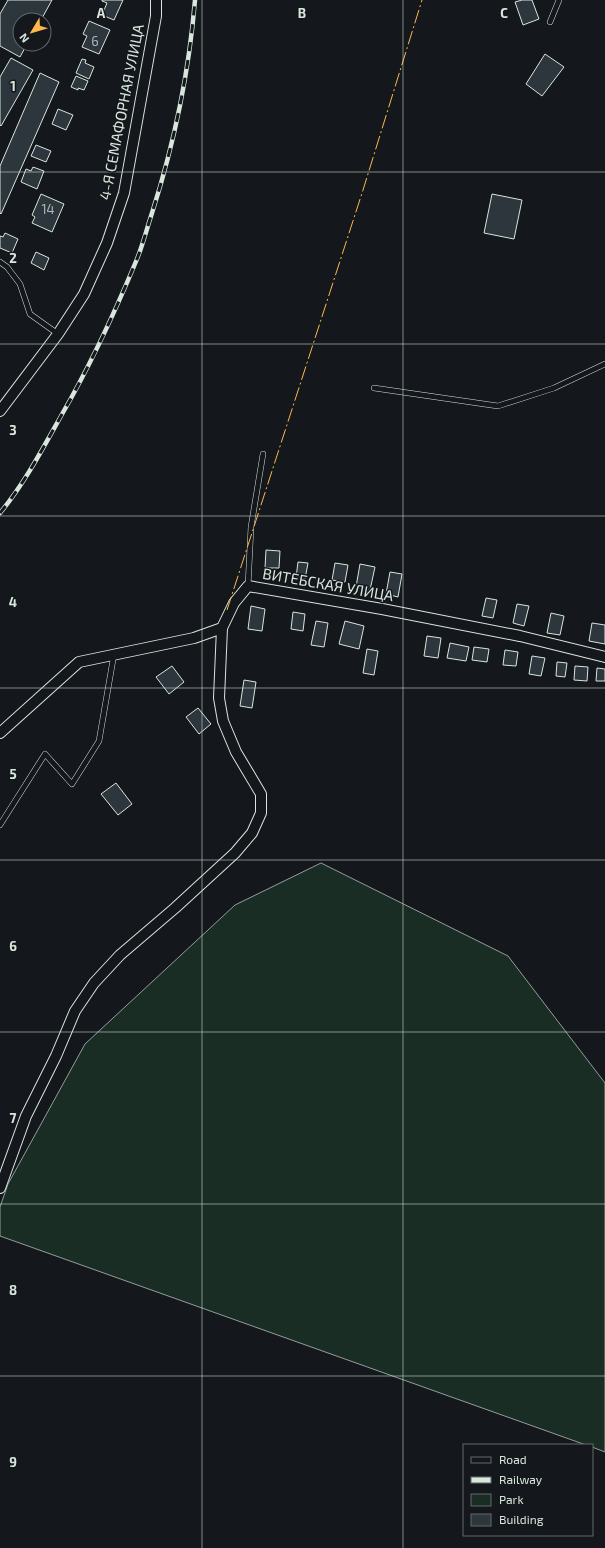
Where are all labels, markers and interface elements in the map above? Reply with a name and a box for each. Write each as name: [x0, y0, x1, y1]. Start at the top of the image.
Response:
text: A: [97, 5, 106, 21]
text: B: [298, 5, 306, 21]
text: C: [500, 5, 508, 21]
north arrow: [12, 12, 52, 52]
street label: 4-Я СЕМАФОРНАЯ УЛИЦА: [95, 22, 147, 201]
text: N: [16, 31, 31, 46]
house number: 6: [91, 33, 99, 49]
text: 1: [10, 78, 16, 94]
house number: 14: [41, 201, 55, 217]
text: 2: [9, 250, 17, 266]
text: 3: [9, 422, 17, 438]
street label: ВИТЕБСКАЯ УЛИЦА: [261, 564, 396, 605]
text: 4: [9, 594, 17, 610]
text: 5: [9, 766, 17, 782]
text: 6: [9, 938, 17, 954]
text: 7: [10, 1110, 17, 1126]
text: 8: [9, 1282, 17, 1298]
legend: [463, 1444, 593, 1536]
text: Road: [499, 1452, 527, 1466]
text: 9: [9, 1454, 17, 1470]
text: Railway: [499, 1472, 543, 1486]
text: Park: [499, 1492, 524, 1506]
text: Building: [499, 1512, 544, 1526]

